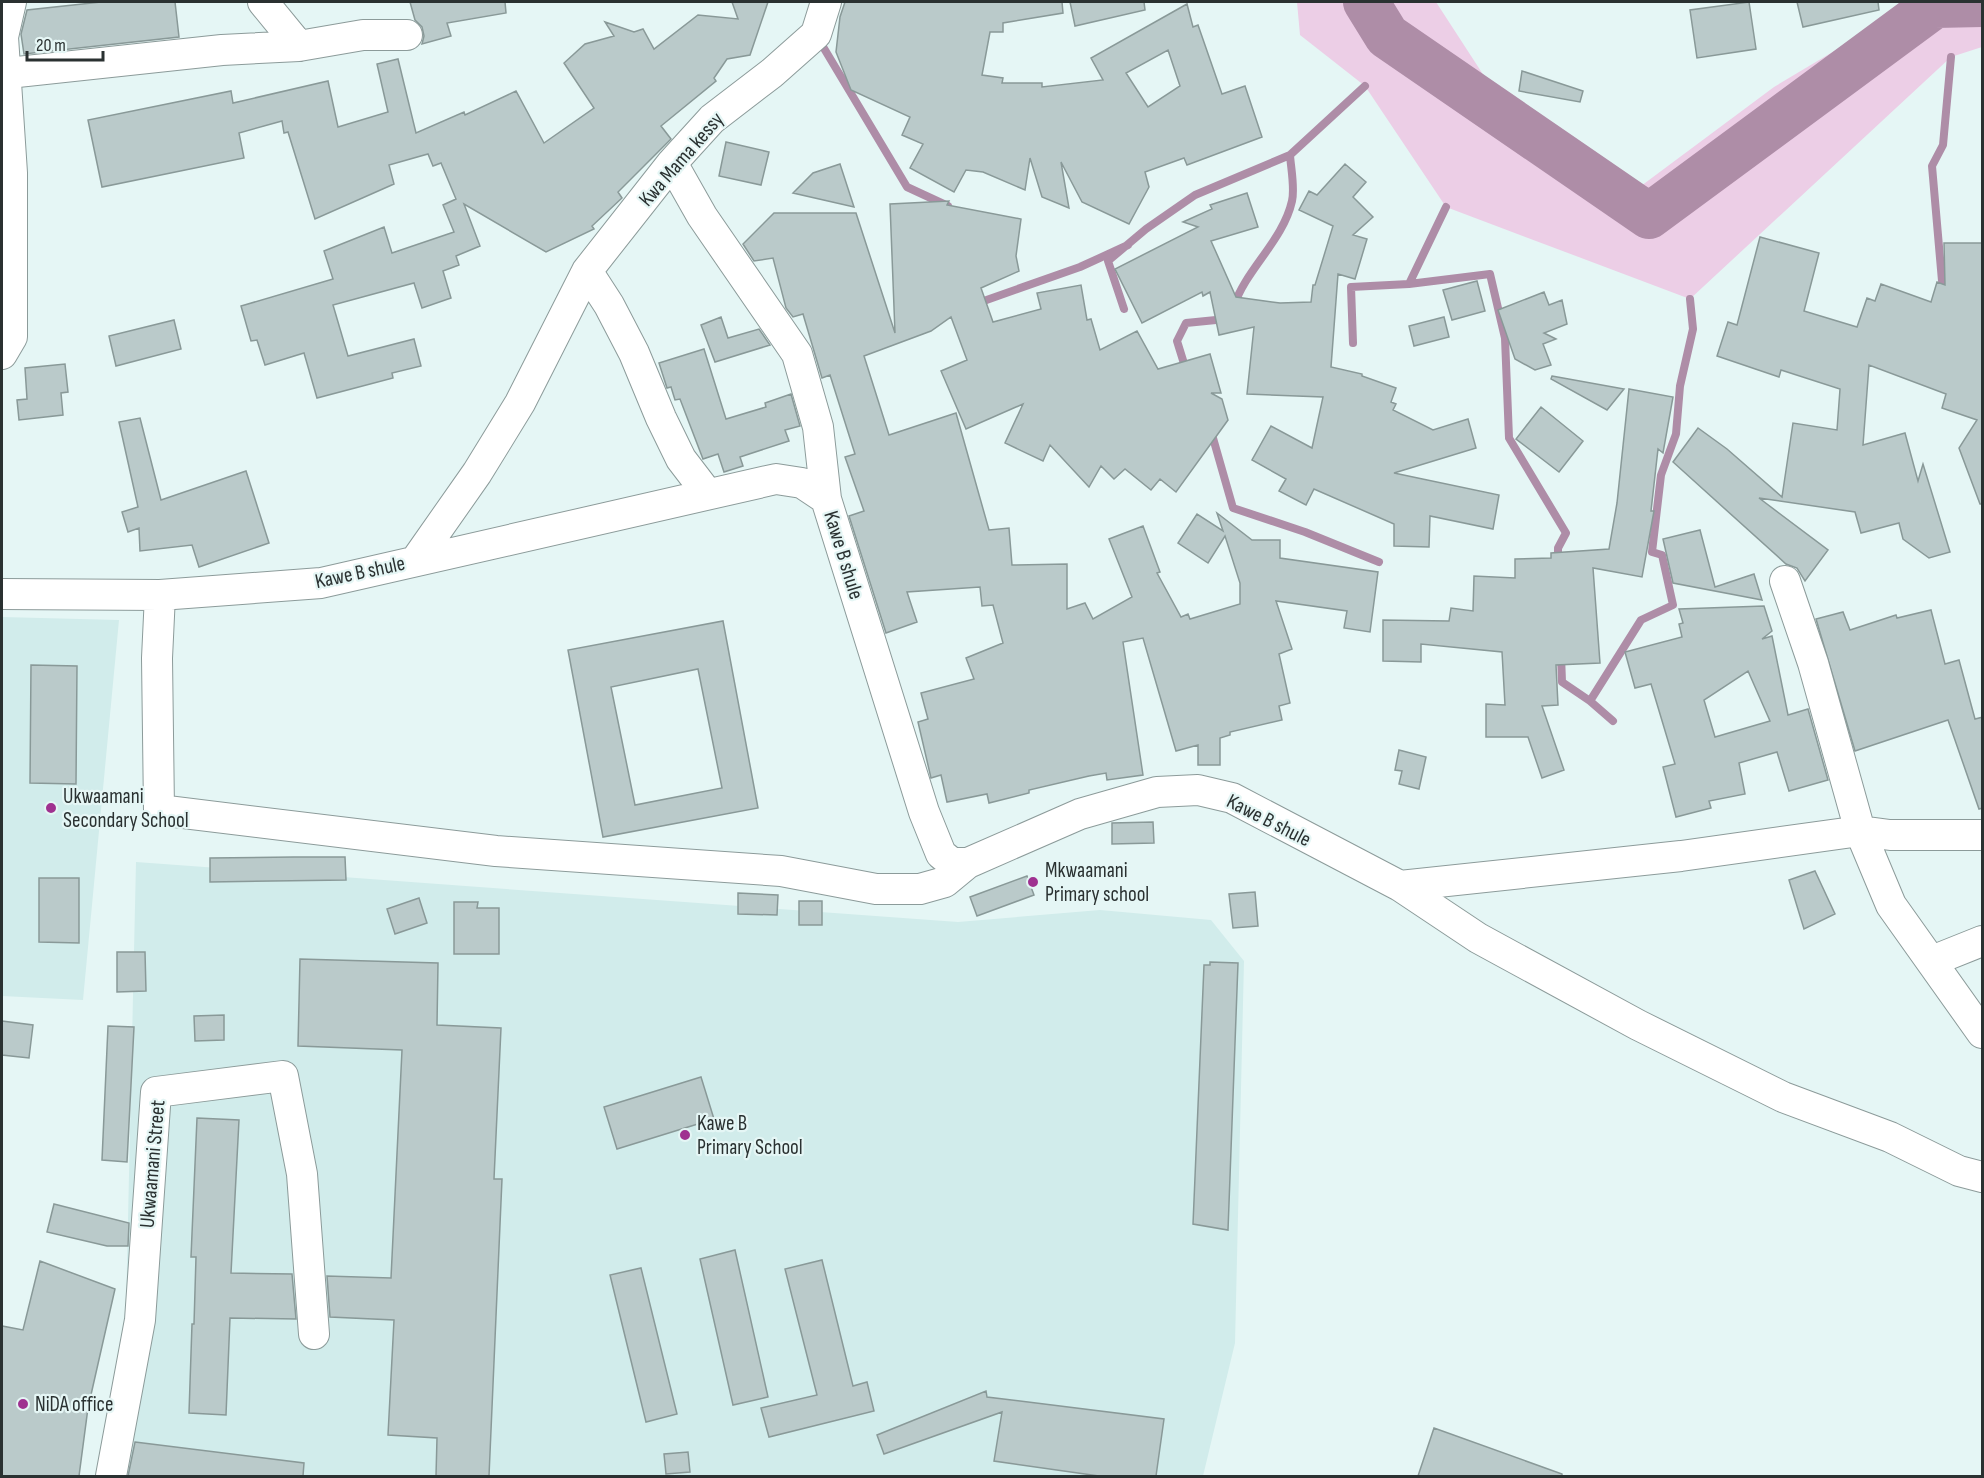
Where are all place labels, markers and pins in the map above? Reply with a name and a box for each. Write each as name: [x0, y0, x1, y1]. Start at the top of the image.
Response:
place label: Ukwaamani Secondary School: [63, 784, 189, 833]
marker: Ukwaamani Secondary School: [44, 801, 58, 815]
place label: Mkwaamani Primary school: [1045, 858, 1149, 907]
marker: Mkwaamani Primary school: [1026, 875, 1040, 889]
place label: Kawe B Primary School: [697, 1111, 803, 1160]
marker: Kawe B Primary School: [678, 1128, 692, 1142]
place label: NiDA office: [35, 1392, 113, 1417]
marker: NiDA office: [16, 1397, 30, 1411]

